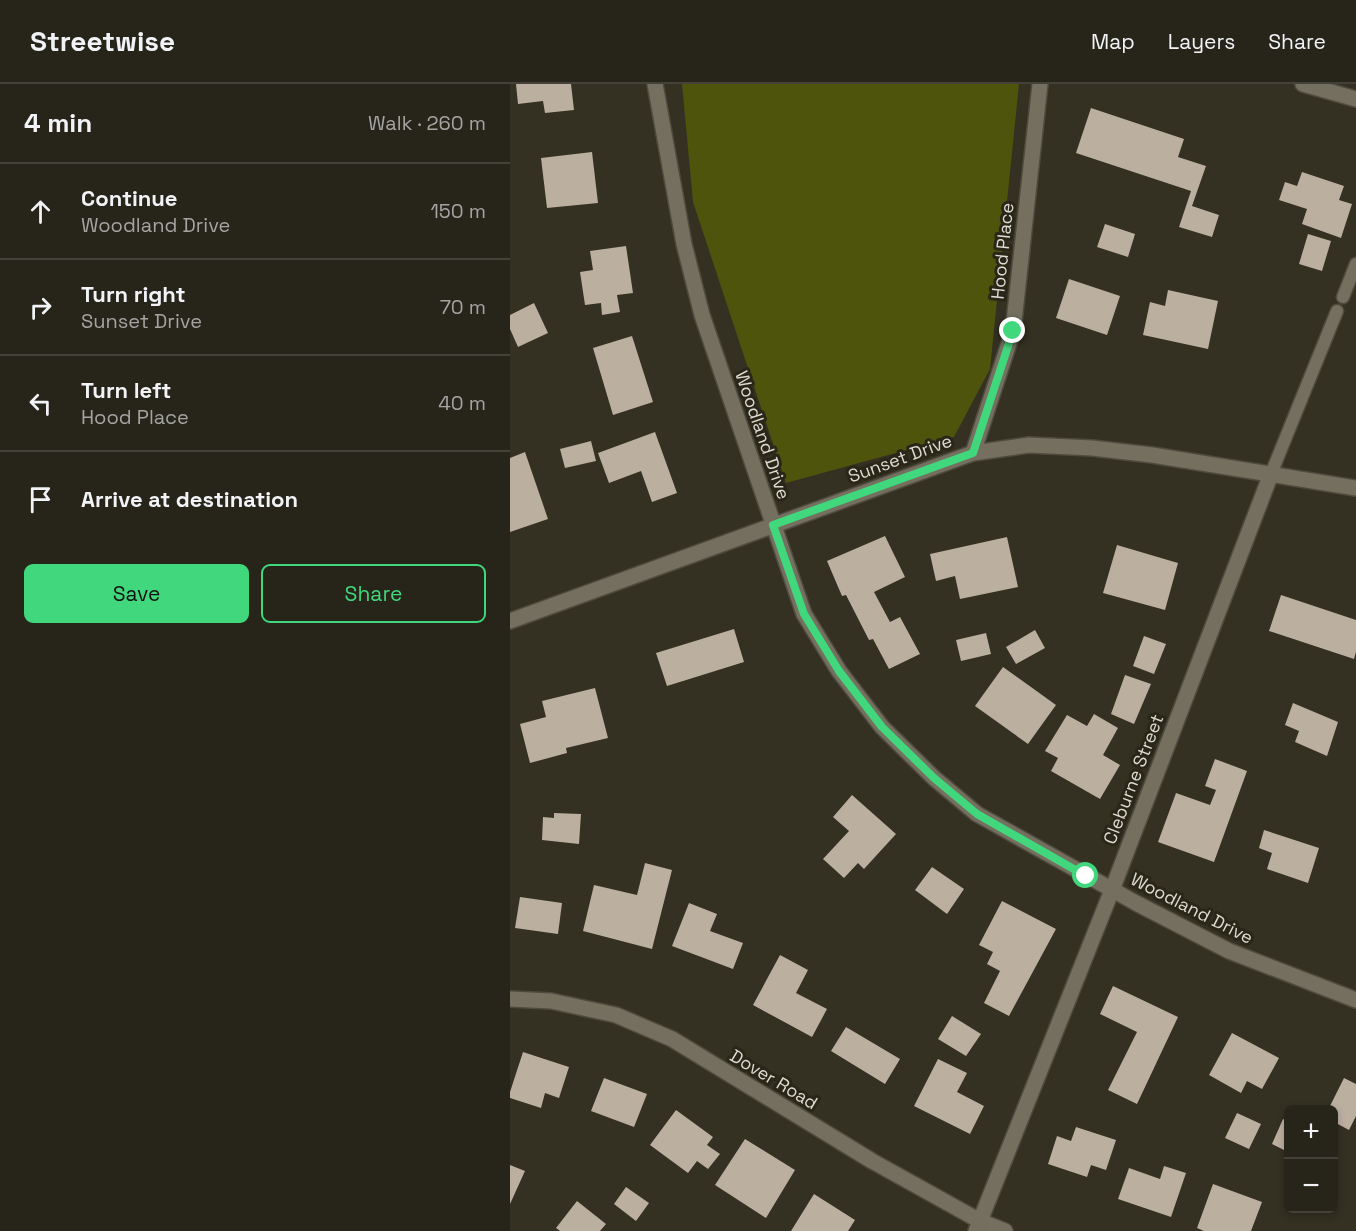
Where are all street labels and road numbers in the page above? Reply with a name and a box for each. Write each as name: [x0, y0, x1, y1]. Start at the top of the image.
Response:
street label: Hood Place: [985, 202, 1019, 300]
street label: Woodland Drive: [730, 368, 796, 502]
street label: Sunset Drive: [845, 429, 955, 487]
street label: Cleburne Street: [1098, 711, 1168, 847]
street label: Woodland Drive: [1127, 867, 1257, 949]
street label: Dover Road: [726, 1044, 822, 1114]

